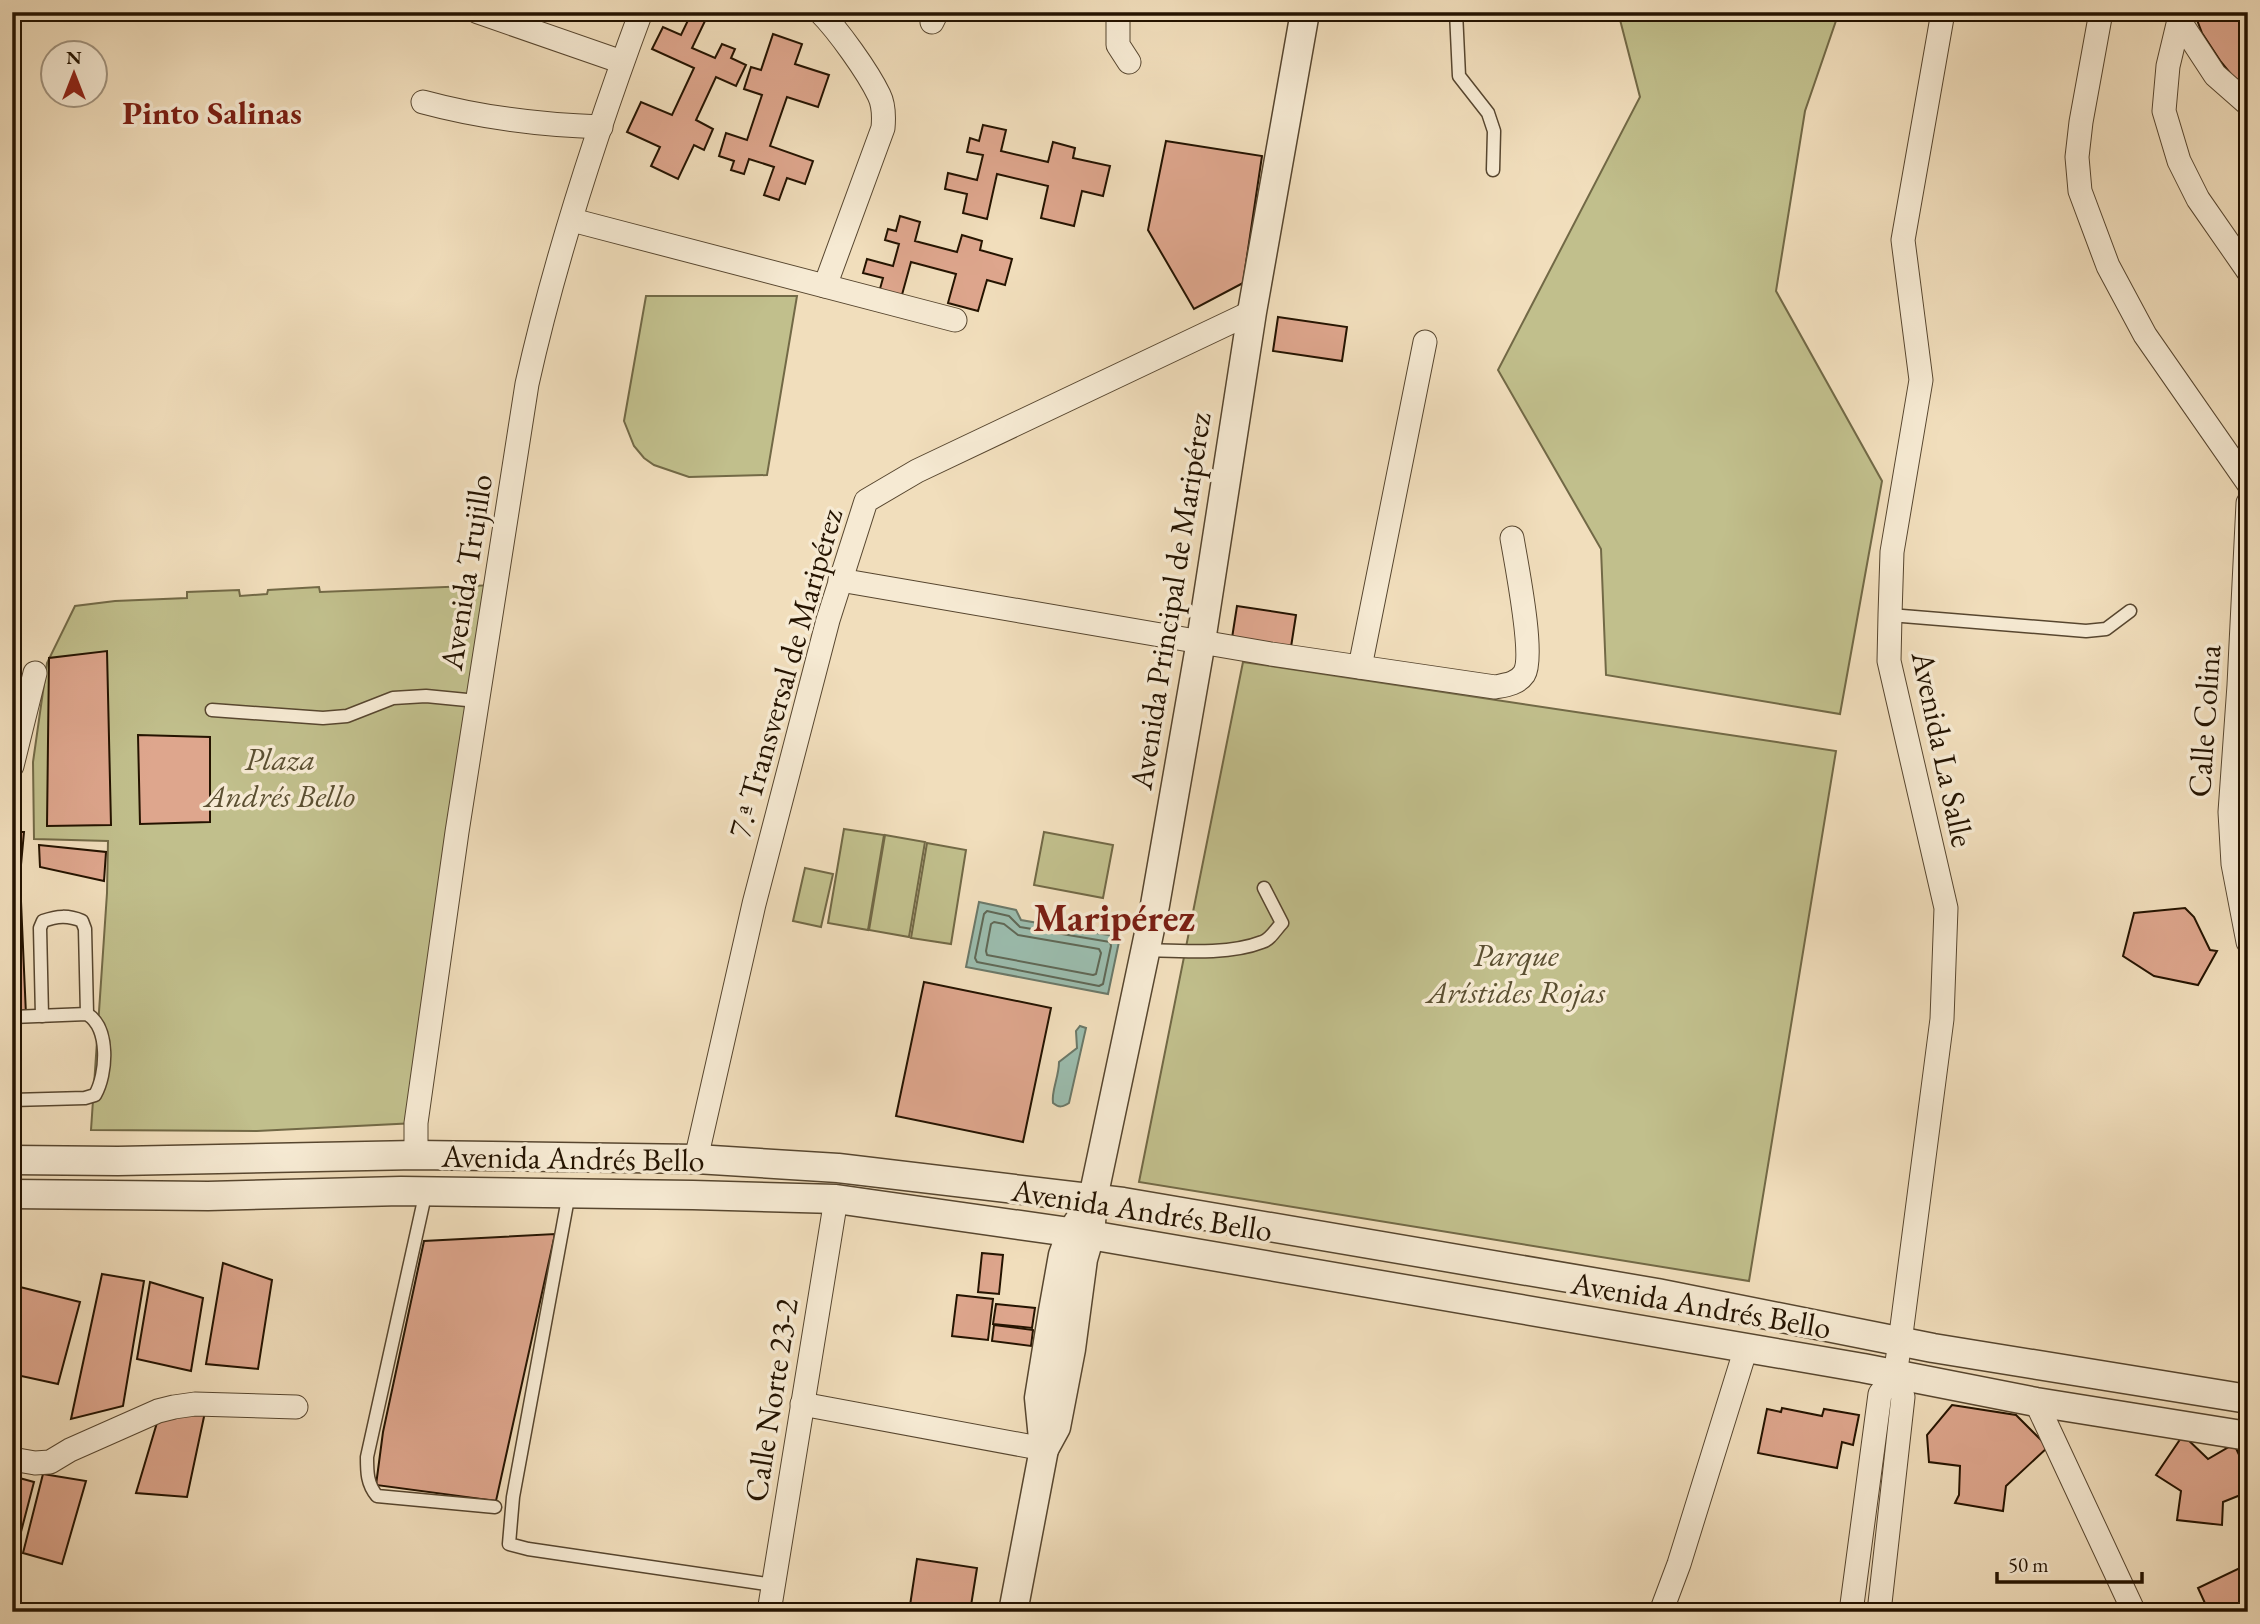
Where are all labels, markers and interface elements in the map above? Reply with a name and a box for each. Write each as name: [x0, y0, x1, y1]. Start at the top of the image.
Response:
north arrow: [38, 38, 108, 108]
text: N: [66, 45, 82, 70]
district label: Pinto Salinas: [122, 91, 302, 134]
street label: Avenida Principal de Maripérez: [1119, 409, 1221, 794]
street label: Avenida Trujillo: [430, 471, 502, 674]
street label: 7.ª Transversal de Maripérez: [718, 504, 852, 842]
street label: Calle Colina: [2178, 643, 2230, 799]
street label: Avenida La Salle: [1902, 646, 1984, 851]
park label: Plaza Andrés Bello: [203, 738, 355, 817]
district label: Maripérez: [1033, 893, 1195, 942]
park label: Parque Arístides Rojas: [1425, 934, 1605, 1013]
street label: Avenida Andrés Bello: [440, 1135, 705, 1181]
street label: Avenida Andrés Bello: [1008, 1169, 1275, 1251]
street label: Avenida Andrés Bello: [1567, 1261, 1834, 1349]
street label: Calle Norte 23-2: [734, 1295, 808, 1505]
scale bar: [1997, 1540, 2143, 1584]
text: 50 m: [2008, 1551, 2049, 1578]

